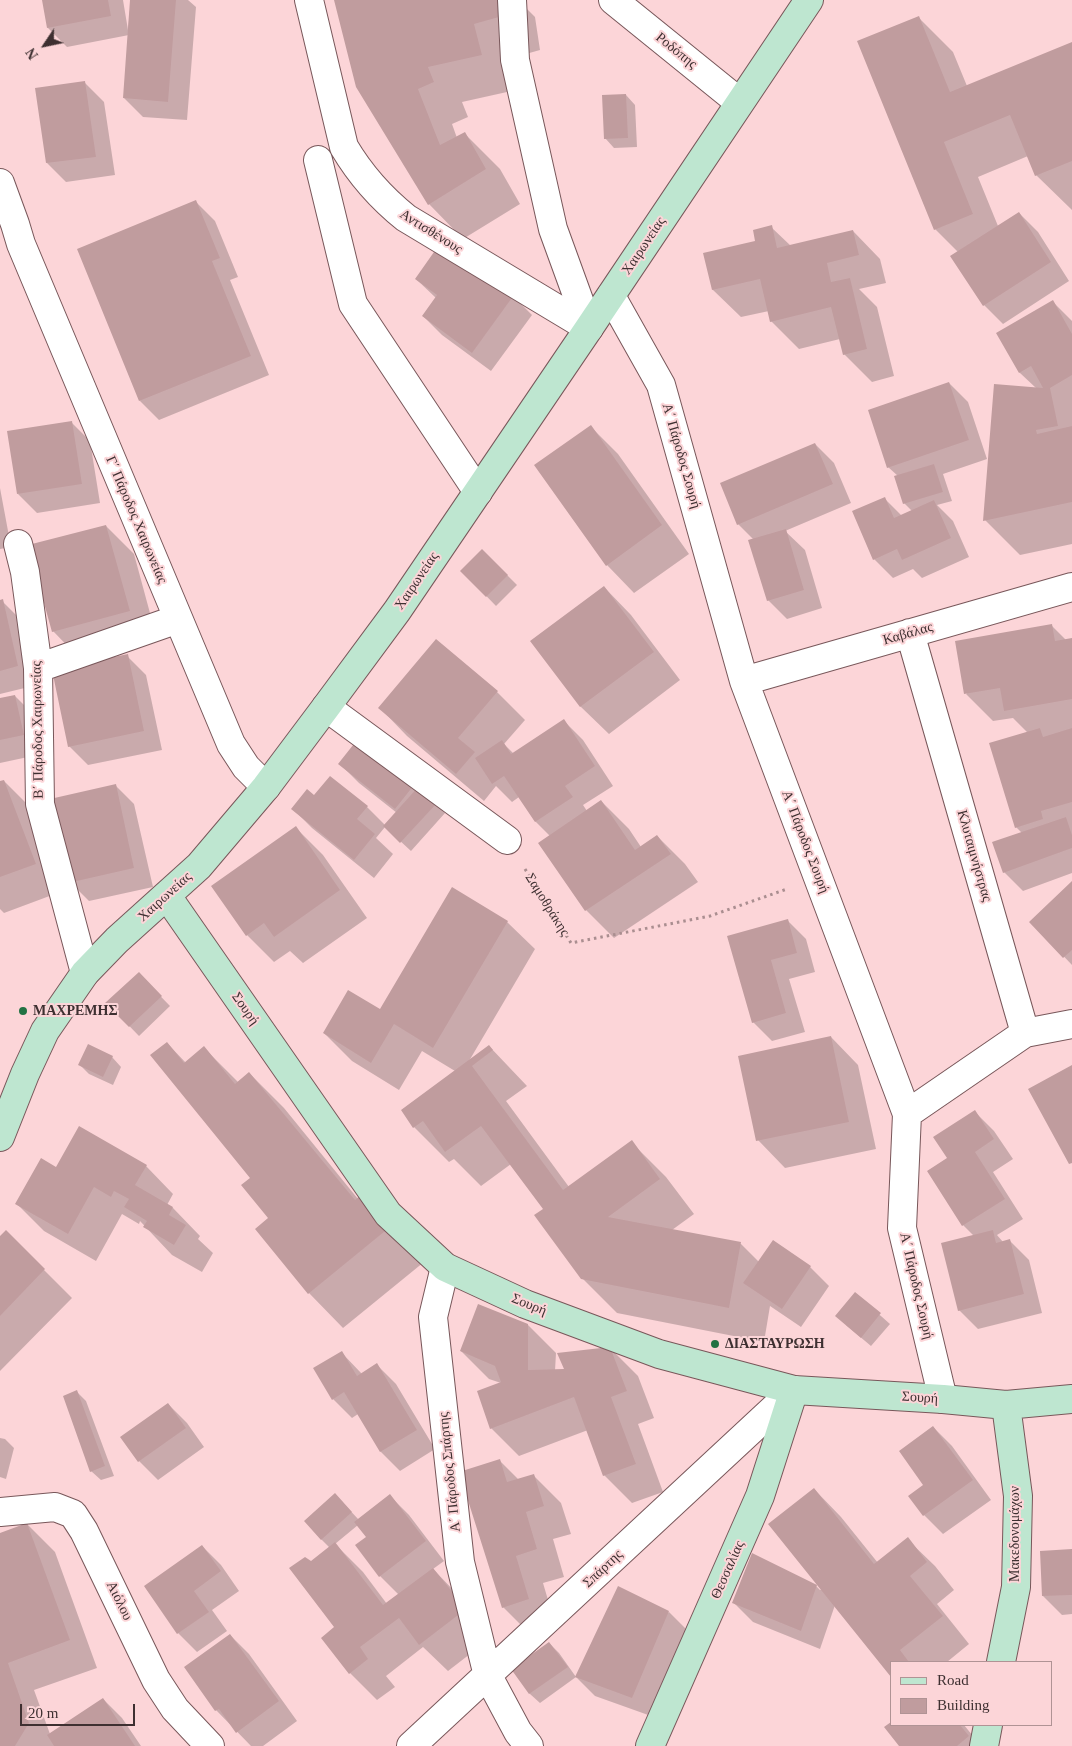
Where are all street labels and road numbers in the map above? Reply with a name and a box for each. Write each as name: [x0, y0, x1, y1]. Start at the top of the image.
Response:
street label: Ροδόπης: [652, 29, 700, 73]
street label: Αντισθένους: [397, 206, 465, 258]
street label: Χαιρωνείας: [619, 214, 669, 278]
street label: Α΄ Πάροδος Σουρή: [658, 401, 704, 511]
street label: Γ΄ Πάροδος Χαιρωνείας: [102, 454, 170, 586]
street label: Χαιρωνείας: [392, 549, 442, 613]
street label: Καβάλας: [881, 619, 935, 649]
street label: Β΄ Πάροδος Χαιρωνείας: [28, 661, 48, 799]
street label: Α΄ Πάροδος Σουρή: [778, 788, 832, 896]
street label: Κλυταιμνήστρας: [953, 808, 995, 904]
street label: Χαιρωνείας: [135, 869, 195, 925]
street label: Σαμοθράκης: [521, 870, 573, 940]
street label: Σουρή: [228, 989, 262, 1029]
street label: Α΄ Πάροδος Σουρή: [896, 1231, 936, 1341]
street label: Σουρή: [509, 1290, 549, 1320]
street label: Σουρή: [901, 1388, 939, 1408]
street label: Α΄ Πάροδος Σπάρτης: [435, 1411, 465, 1533]
street label: Μακεδονομάχων: [1007, 1486, 1023, 1582]
street label: Θεσσαλίας: [708, 1538, 748, 1602]
street label: Σπάρτης: [580, 1546, 626, 1592]
street label: Αιόλου: [102, 1579, 136, 1623]

